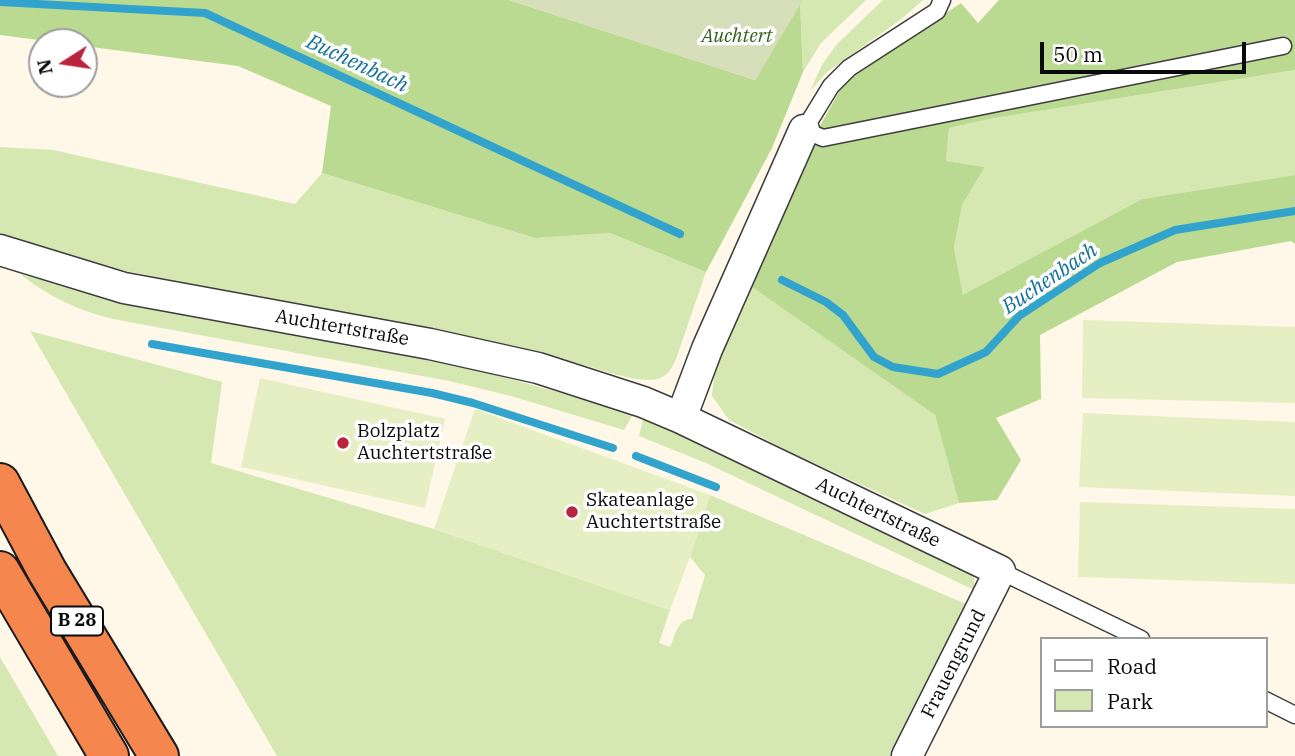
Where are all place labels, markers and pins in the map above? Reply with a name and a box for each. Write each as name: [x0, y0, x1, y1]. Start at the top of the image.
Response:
place label: Bolzplatz Auchtertstraße: [357, 421, 492, 465]
marker: Bolzplatz Auchtertstraße: [335, 435, 351, 451]
place label: Skateanlage Auchtertstraße: [586, 490, 721, 534]
marker: Skateanlage Auchtertstraße: [564, 504, 580, 520]

